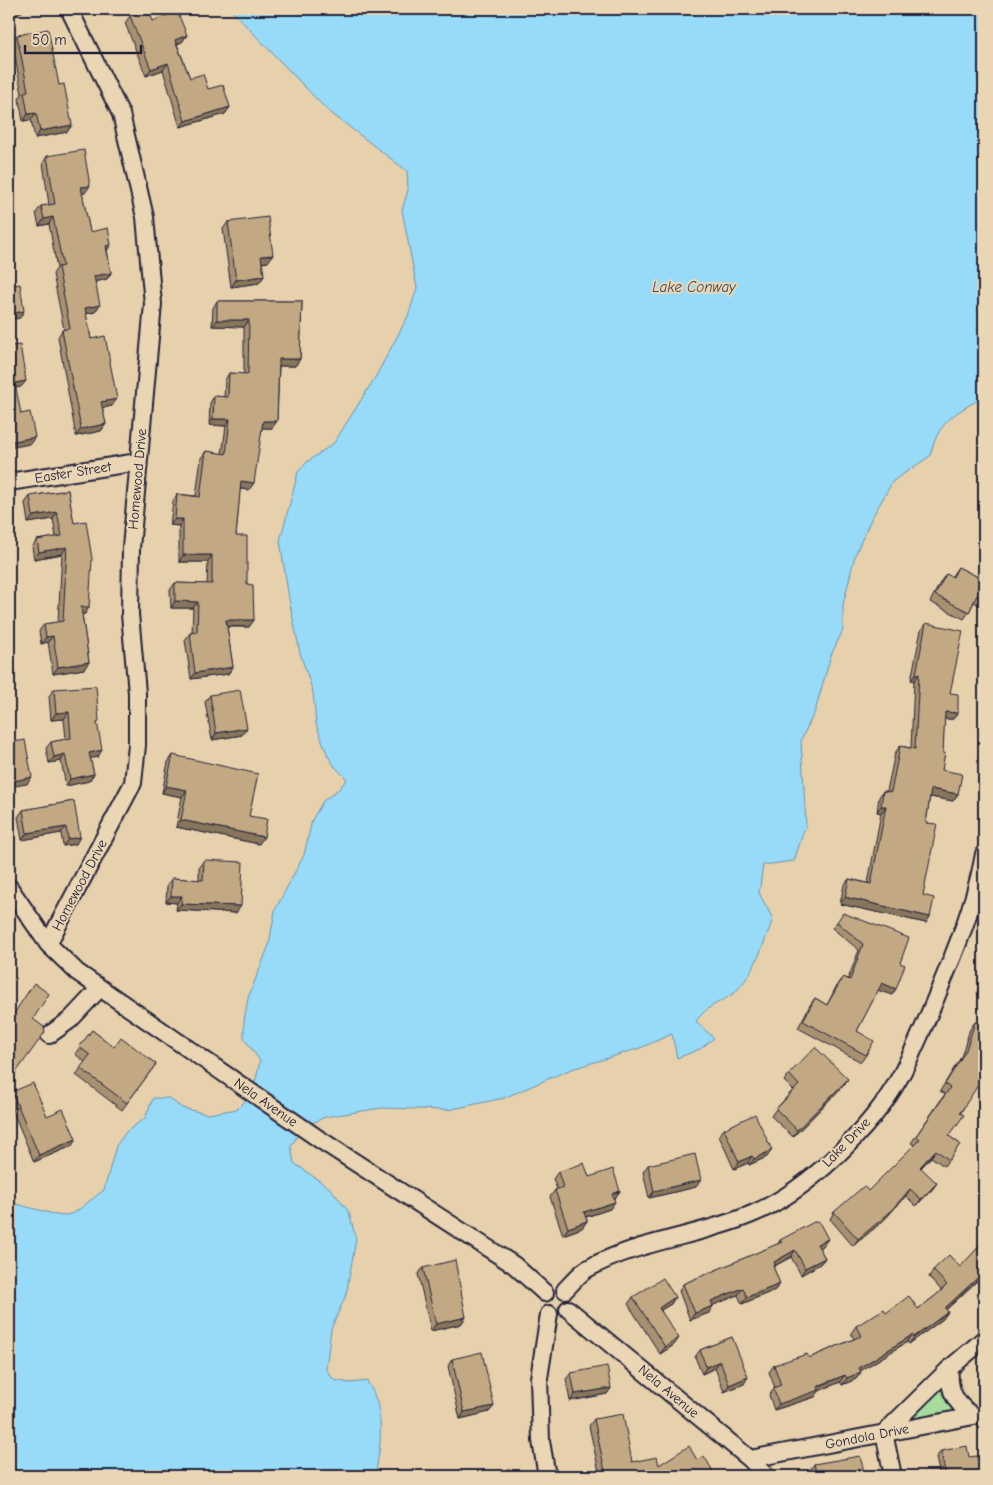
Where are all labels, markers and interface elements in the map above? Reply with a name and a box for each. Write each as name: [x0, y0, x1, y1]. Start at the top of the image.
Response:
scale bar: [25, 22, 141, 54]
text: 50 m: [32, 31, 67, 49]
water label: Lake Conway: [652, 278, 737, 296]
street label: Homewood Drive: [125, 428, 150, 530]
street label: Easter Street: [34, 458, 114, 487]
street label: Homewood Drive: [48, 837, 111, 934]
street label: Nela Avenue: [231, 1074, 301, 1131]
street label: Lake Drive: [819, 1114, 874, 1171]
street label: Nela Avenue: [635, 1361, 702, 1422]
street label: Gondola Drive: [824, 1420, 910, 1453]

